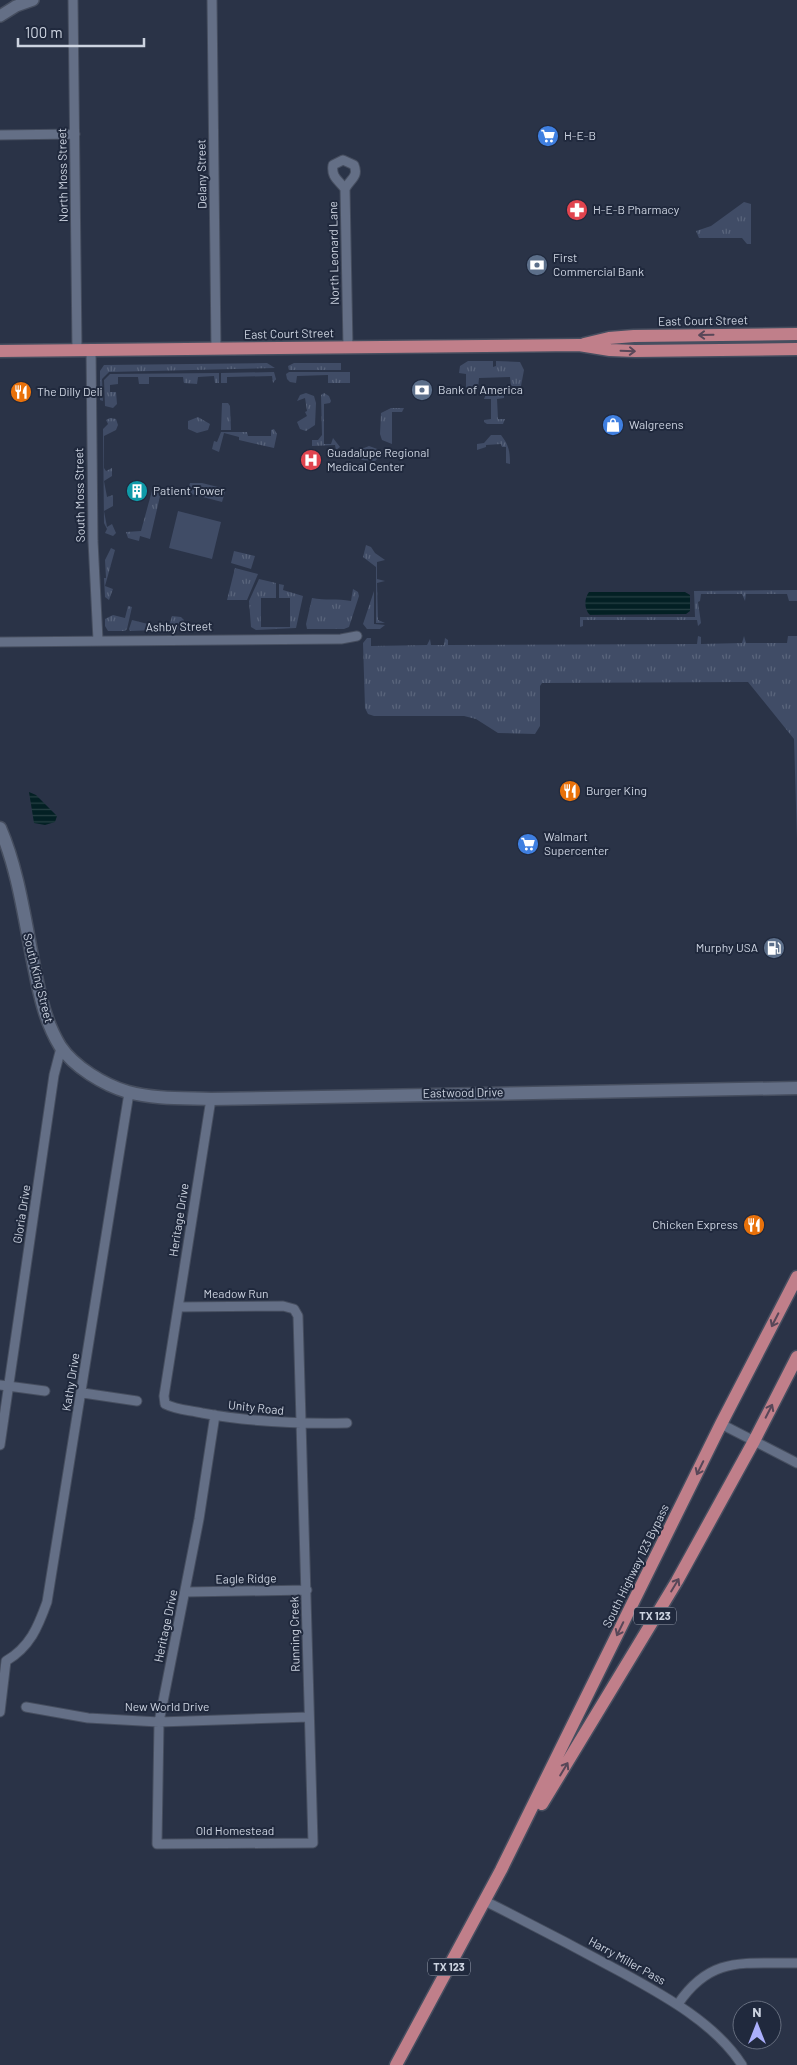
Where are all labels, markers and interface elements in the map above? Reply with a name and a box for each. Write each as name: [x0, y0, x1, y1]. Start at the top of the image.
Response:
scale bar: [18, 15, 144, 47]
text: 100 m: [25, 23, 63, 41]
supermarket icon: H-E-B: [536, 124, 560, 148]
street label: North Moss Street: [54, 128, 70, 222]
place label: H-E-B: [564, 128, 596, 142]
street label: Delany Street: [193, 139, 209, 209]
pharmacy icon: H-E-B Pharmacy: [565, 198, 589, 222]
street label: North Leonard Lane: [325, 201, 341, 305]
place label: H-E-B Pharmacy: [593, 202, 680, 216]
place label: First Commercial Bank: [553, 250, 644, 278]
bank icon: First Commercial Bank: [525, 253, 549, 277]
street label: East Court Street: [658, 312, 748, 328]
street label: East Court Street: [244, 325, 334, 341]
one-way arrow: [699, 330, 715, 339]
one-way arrow: [619, 346, 635, 356]
bank icon: Bank of America: [410, 378, 434, 402]
restaurant icon: The Dilly Deli: [9, 380, 33, 404]
place label: Bank of America: [438, 382, 523, 396]
place label: The Dilly Deli: [37, 384, 103, 398]
shop icon: Walgreens: [601, 413, 625, 437]
place label: Walgreens: [629, 417, 684, 431]
place label: Guadalupe Regional Medical Center: [327, 445, 429, 473]
street label: South Moss Street: [71, 447, 87, 543]
hospital icon: Guadalupe Regional Medical Center: [299, 448, 323, 472]
building icon: Patient Tower: [125, 479, 149, 503]
place label: Patient Tower: [153, 483, 225, 497]
street label: Ashby Street: [146, 618, 212, 634]
restaurant icon: Burger King: [558, 779, 582, 803]
place label: Burger King: [586, 783, 647, 797]
place label: Walmart Supercenter: [544, 829, 609, 857]
supermarket icon: Walmart Supercenter: [516, 832, 540, 856]
street label: South King Street: [21, 932, 57, 1024]
fuel station icon: Murphy USA: [762, 936, 786, 960]
place label: Murphy USA: [696, 940, 758, 954]
street label: Eastwood Drive: [422, 1084, 503, 1100]
street label: Heritage Drive: [165, 1182, 191, 1258]
street label: Gloria Drive: [9, 1183, 33, 1244]
restaurant icon: Chicken Express: [742, 1213, 766, 1237]
place label: Chicken Express: [652, 1217, 738, 1231]
street label: Meadow Run: [203, 1286, 269, 1300]
one-way arrow: [770, 1312, 779, 1327]
street label: Kathy Drive: [58, 1352, 82, 1412]
street label: Unity Road: [227, 1397, 285, 1417]
one-way arrow: [765, 1404, 774, 1419]
one-way arrow: [694, 1460, 704, 1475]
street label: South Highway 123 Bypass: [599, 1501, 671, 1630]
street label: Eagle Ridge: [215, 1570, 277, 1586]
one-way arrow: [670, 1578, 680, 1592]
street label: Heritage Drive: [150, 1588, 180, 1664]
street label: Running Creek: [286, 1596, 302, 1672]
road number: TX 123: [634, 1608, 676, 1624]
one-way arrow: [615, 1621, 624, 1636]
street label: New World Drive: [125, 1699, 209, 1713]
one-way arrow: [559, 1762, 569, 1776]
street label: Old Homestead: [196, 1823, 274, 1837]
street label: Harry Miller Pass: [587, 1933, 669, 1987]
road number: TX 123: [428, 1958, 470, 1975]
north arrow: [732, 2000, 782, 2050]
text: N: [752, 2003, 762, 2020]

